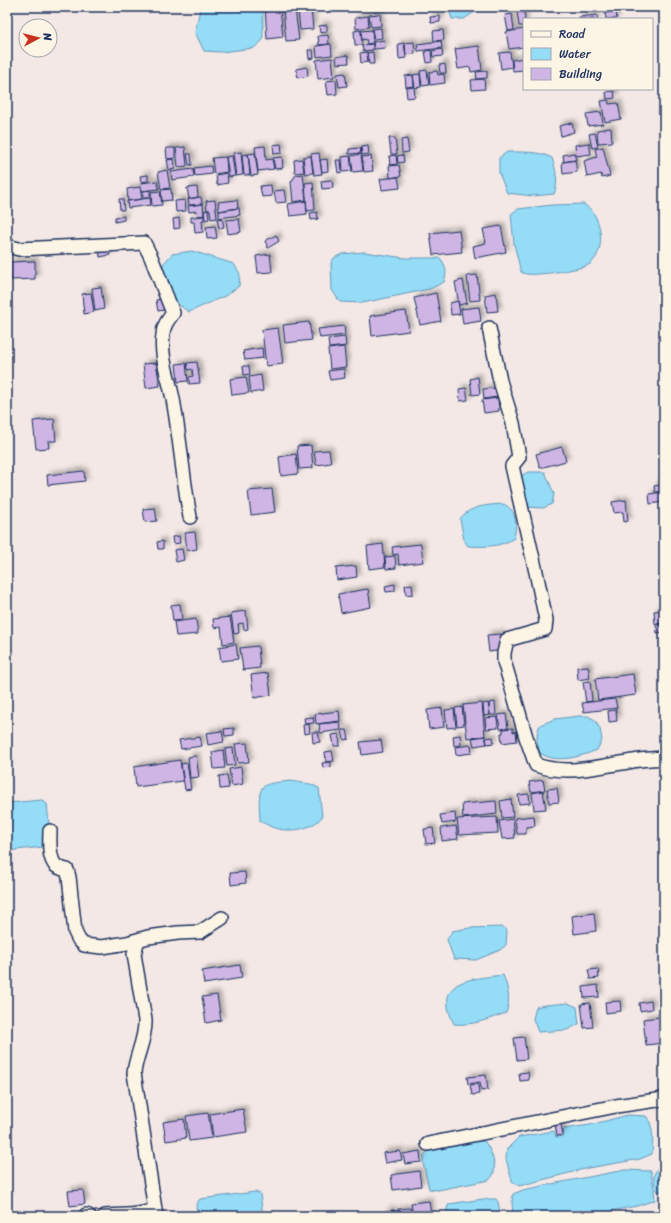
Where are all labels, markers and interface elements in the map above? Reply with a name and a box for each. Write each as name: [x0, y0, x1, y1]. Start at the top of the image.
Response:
north arrow: [18, 18, 58, 58]
legend: [523, 18, 653, 90]
text: Road: [559, 23, 586, 45]
text: N: [37, 31, 57, 42]
text: Water: [559, 43, 592, 65]
text: Building: [559, 63, 602, 85]

